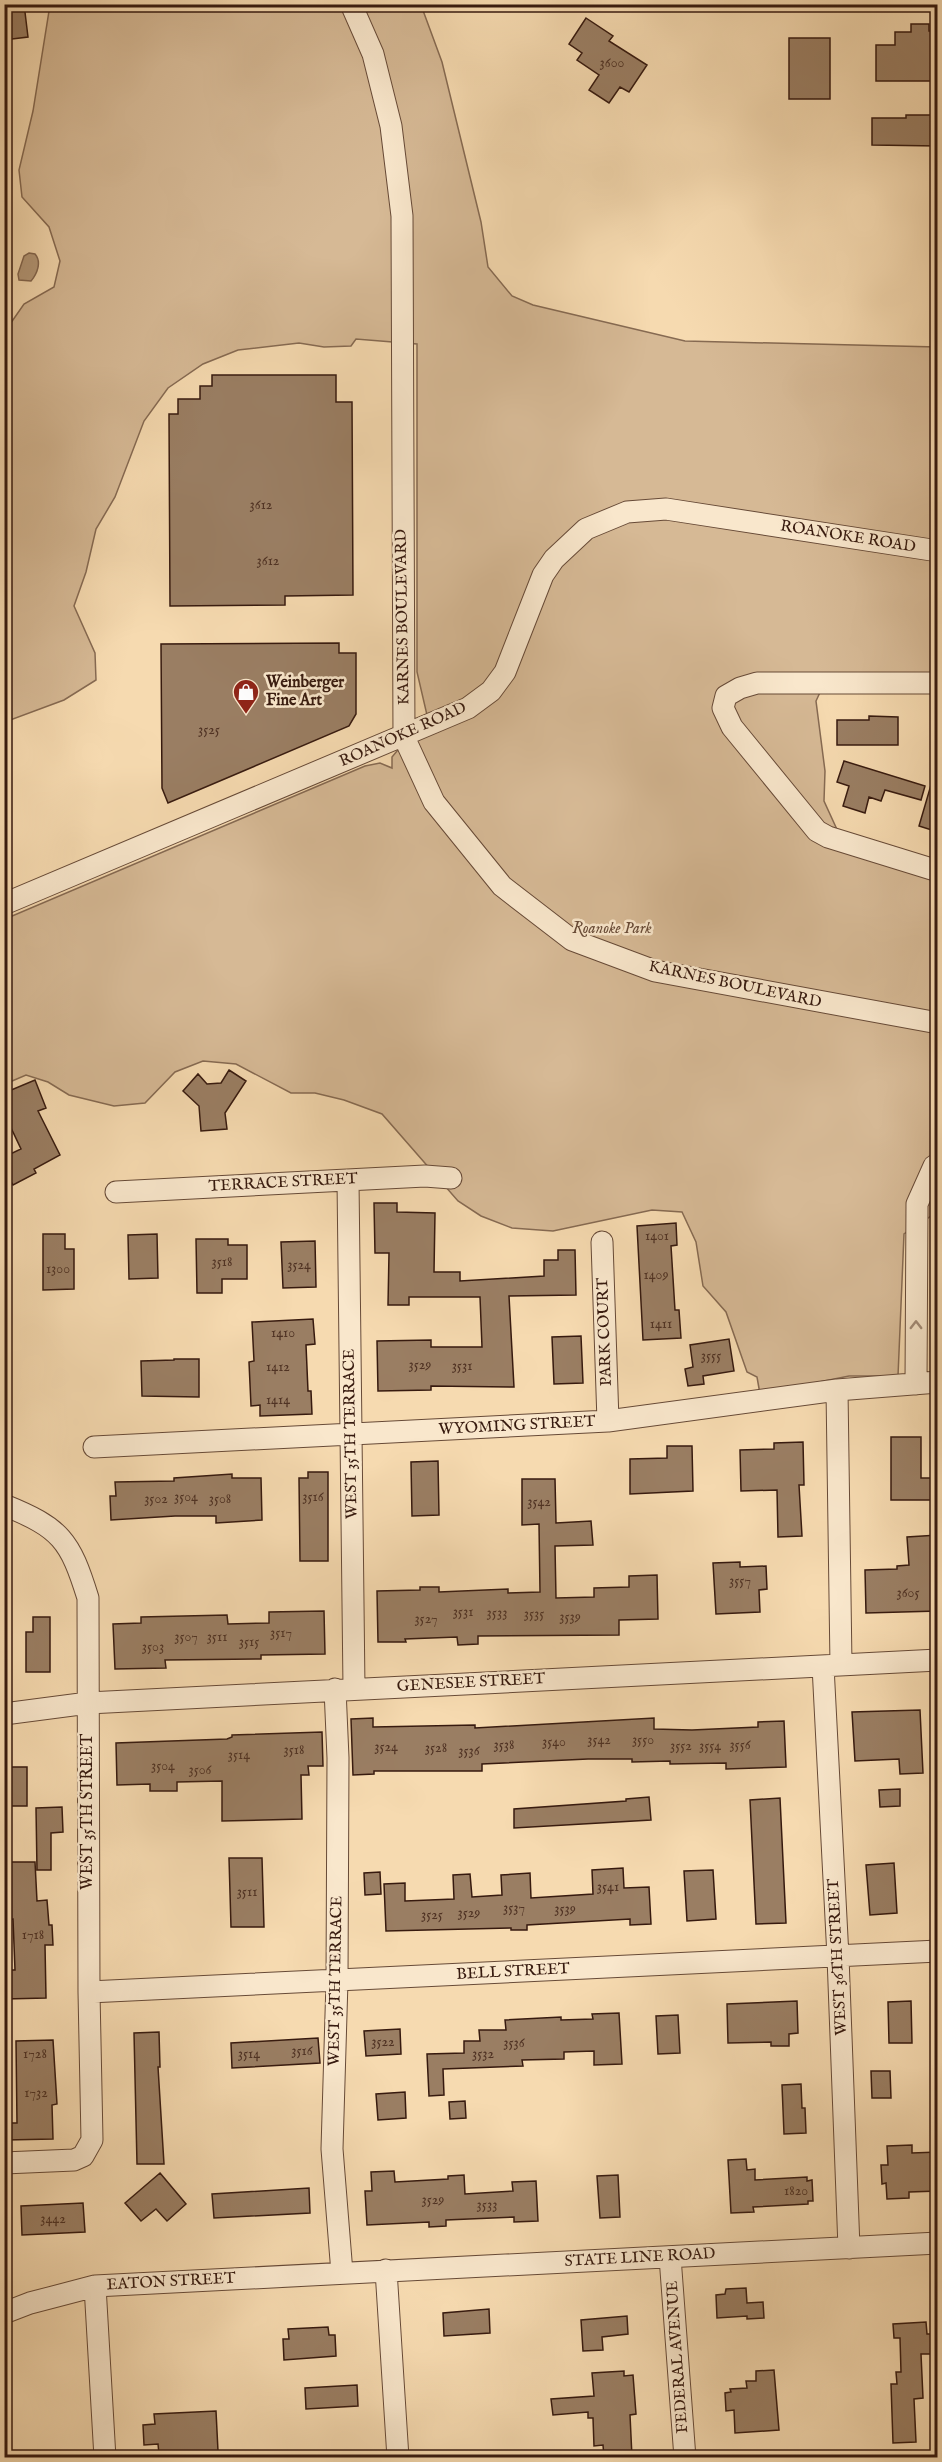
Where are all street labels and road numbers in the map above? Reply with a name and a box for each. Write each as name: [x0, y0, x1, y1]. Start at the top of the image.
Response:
street label: ROANOKE ROAD: [779, 516, 917, 558]
street label: KARNES BOULEVARD: [391, 529, 415, 705]
street label: ROANOKE ROAD: [336, 698, 470, 772]
street label: KARNES BOULEVARD: [647, 957, 823, 1013]
street label: TERRACE STREET: [208, 1169, 358, 1197]
street label: PARK COURT: [593, 1277, 617, 1387]
street label: WEST 35TH TERRACE: [340, 1349, 362, 1519]
street label: WYOMING STREET: [438, 1412, 596, 1440]
street label: GENESEE STREET: [396, 1669, 546, 1697]
street label: WEST 35TH STREET: [78, 1734, 98, 1890]
street label: WEST 36TH STREET: [824, 1878, 852, 2036]
street label: WEST 35TH TERRACE: [325, 1896, 347, 2066]
street label: BELL STREET: [456, 1959, 571, 1985]
street label: STATE LINE ROAD: [564, 2244, 716, 2272]
street label: EATON STREET: [106, 2269, 236, 2295]
street label: FEDERAL AVENUE: [663, 2280, 693, 2434]

